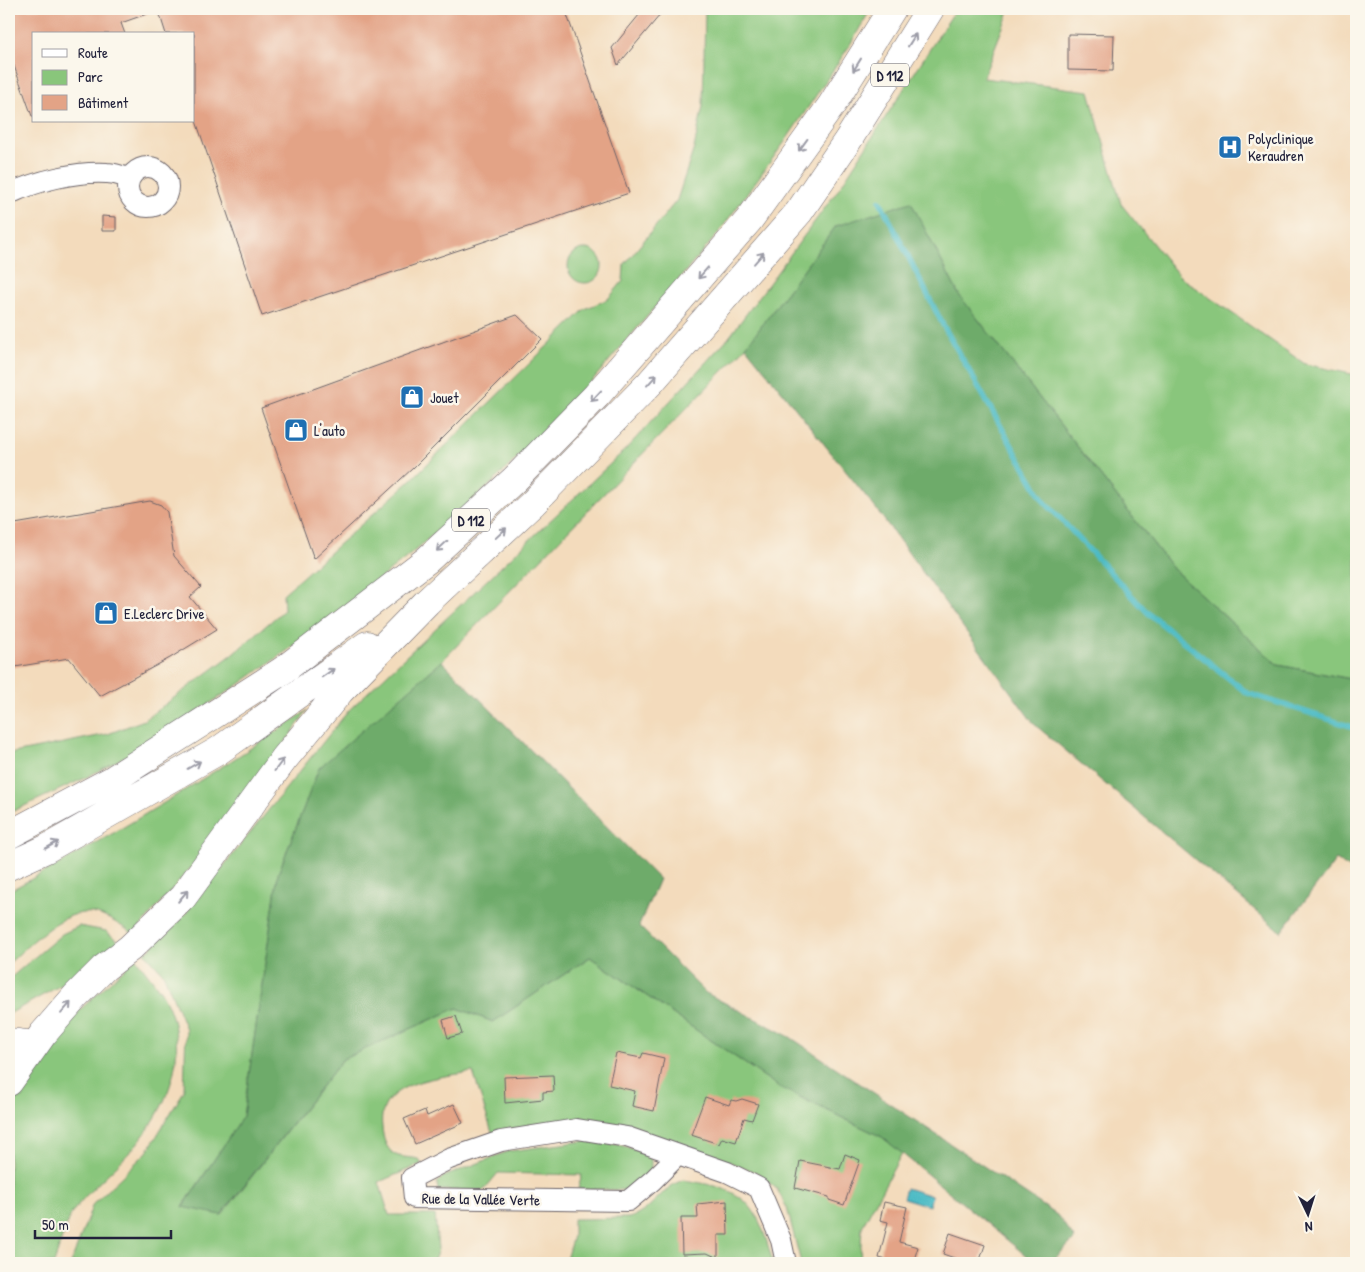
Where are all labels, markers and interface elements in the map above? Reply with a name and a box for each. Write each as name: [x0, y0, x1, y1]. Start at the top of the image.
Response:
legend: [32, 32, 195, 122]
one-way arrow: [907, 33, 917, 47]
text: Route: [78, 42, 108, 63]
one-way arrow: [852, 57, 862, 71]
road number: D 112: [871, 64, 909, 86]
text: Parc: [78, 66, 103, 87]
text: Bâtiment: [78, 92, 129, 113]
place label: Polyclinique Keraudren: [1248, 128, 1314, 166]
hospital icon: Polyclinique Keraudren: [1217, 134, 1243, 160]
one-way arrow: [797, 138, 808, 152]
one-way arrow: [753, 251, 765, 264]
one-way arrow: [697, 267, 708, 280]
one-way arrow: [646, 374, 658, 387]
shop icon: Jouet: [399, 384, 425, 410]
place label: Jouet: [430, 387, 460, 408]
one-way arrow: [590, 389, 602, 402]
shop icon: L'auto: [283, 417, 309, 443]
place label: L'auto: [314, 420, 345, 441]
road number: D 112: [452, 508, 490, 532]
one-way arrow: [495, 527, 507, 539]
one-way arrow: [436, 540, 449, 552]
shop icon: E.Leclerc Drive: [93, 600, 119, 626]
place label: E.Leclerc Drive: [124, 603, 204, 624]
one-way arrow: [321, 668, 335, 678]
one-way arrow: [186, 759, 200, 769]
one-way arrow: [274, 759, 285, 772]
one-way arrow: [45, 840, 60, 850]
one-way arrow: [177, 889, 188, 902]
one-way arrow: [60, 1001, 71, 1014]
street label: Rue de la Vallée Verte: [422, 1187, 540, 1211]
north arrow: [1282, 1190, 1332, 1240]
scale bar: [35, 1207, 171, 1239]
text: 50 m: [42, 1214, 69, 1235]
text: N: [1304, 1218, 1313, 1237]

